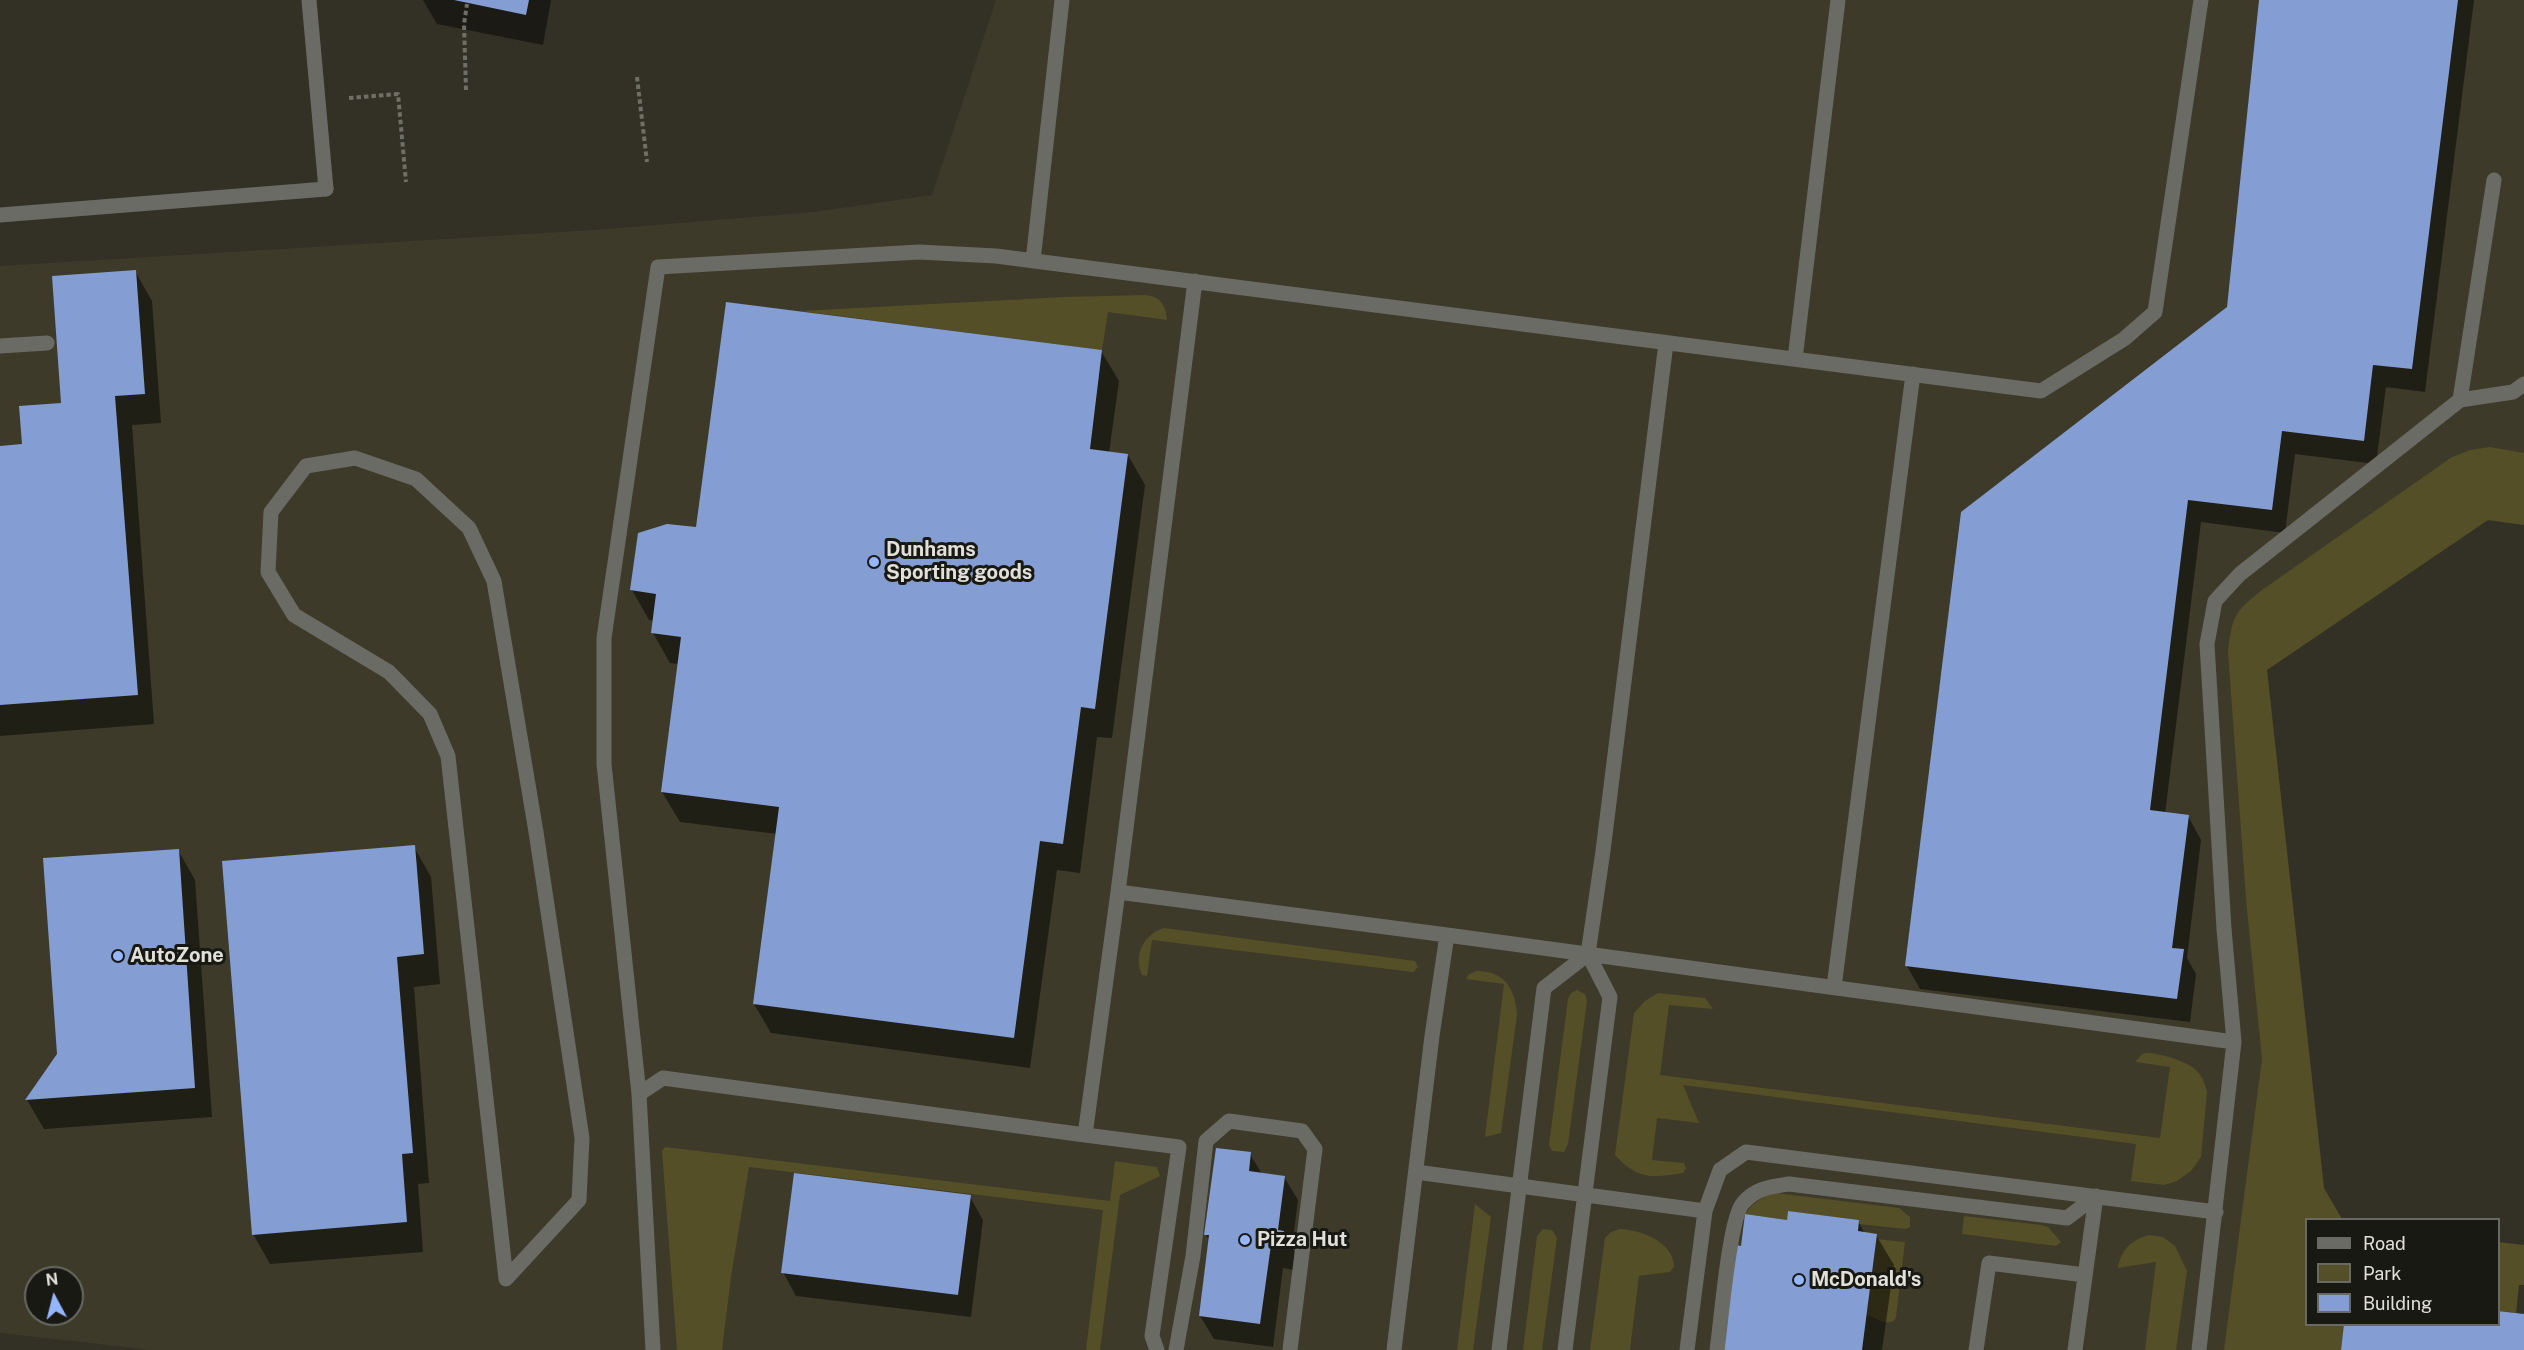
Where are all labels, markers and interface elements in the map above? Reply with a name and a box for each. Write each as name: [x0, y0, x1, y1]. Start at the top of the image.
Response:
place label: Dunhams Sporting goods: [886, 538, 1032, 585]
marker: Dunhams Sporting goods: [867, 555, 881, 569]
place label: AutoZone: [130, 944, 224, 968]
marker: AutoZone: [111, 949, 125, 963]
legend: [2305, 1218, 2500, 1326]
place label: Pizza Hut: [1257, 1228, 1347, 1252]
marker: Pizza Hut: [1238, 1233, 1252, 1247]
text: Road: [2363, 1233, 2406, 1254]
text: Park: [2363, 1263, 2401, 1284]
north arrow: [24, 1266, 84, 1326]
place label: McDonald's: [1811, 1268, 1921, 1292]
text: N: [45, 1269, 59, 1290]
marker: McDonald's: [1792, 1273, 1806, 1287]
text: Building: [2363, 1293, 2432, 1314]

